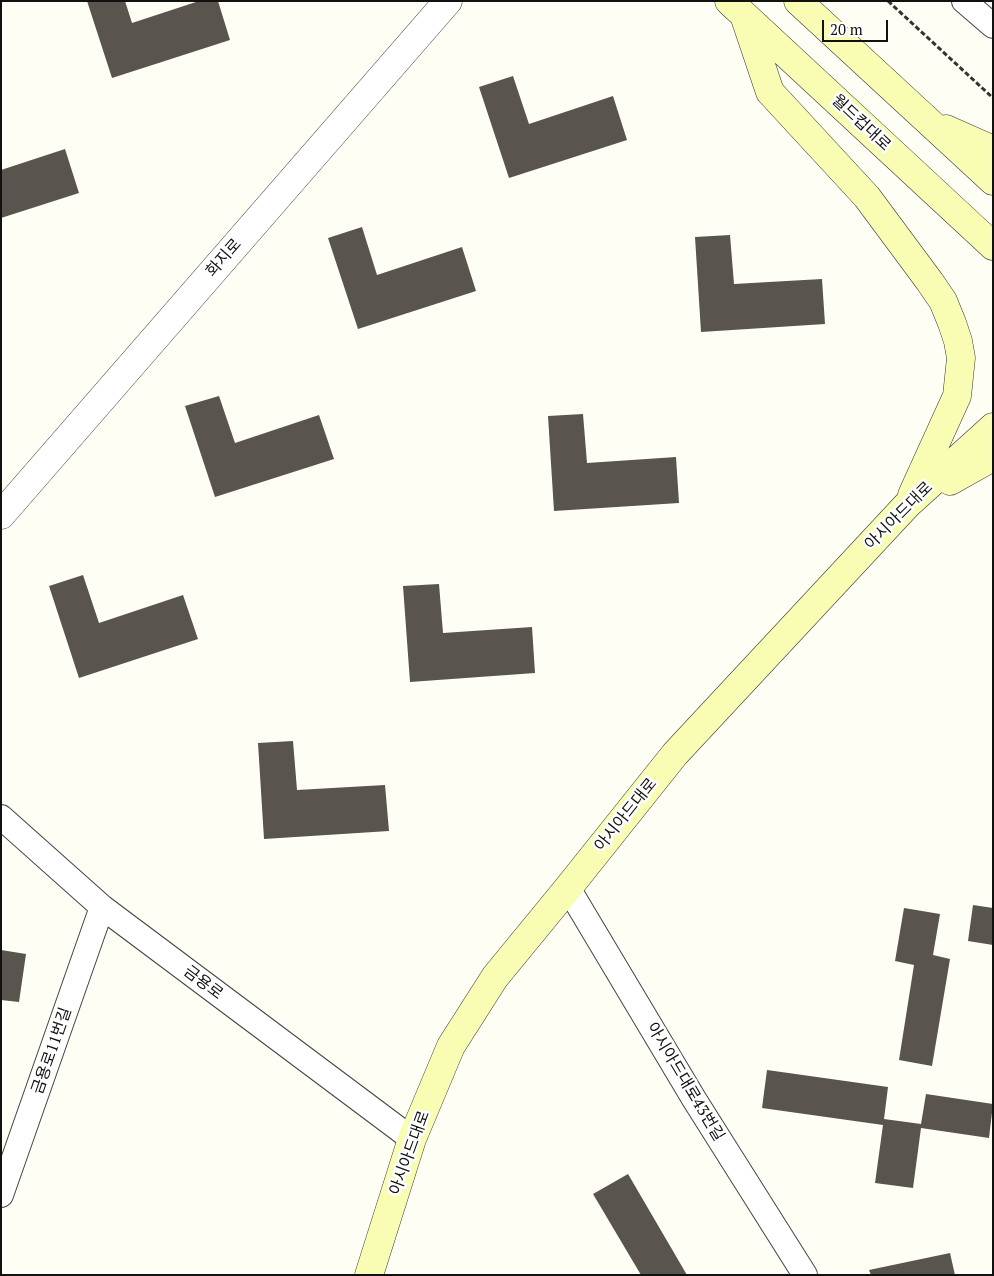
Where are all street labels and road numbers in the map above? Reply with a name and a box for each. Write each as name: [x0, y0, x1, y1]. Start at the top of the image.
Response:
street label: 월드컵대로: [828, 91, 894, 155]
street label: 화지로: [202, 235, 246, 281]
street label: 아시아드대로: [861, 478, 937, 554]
street label: 아시아드대로: [591, 775, 661, 855]
street label: 금용로: [180, 962, 226, 1004]
street label: 금용로11번길: [28, 1005, 76, 1097]
street label: 아시아드대로43번길: [642, 1019, 728, 1145]
street label: 아시아드대로: [386, 1108, 434, 1198]

